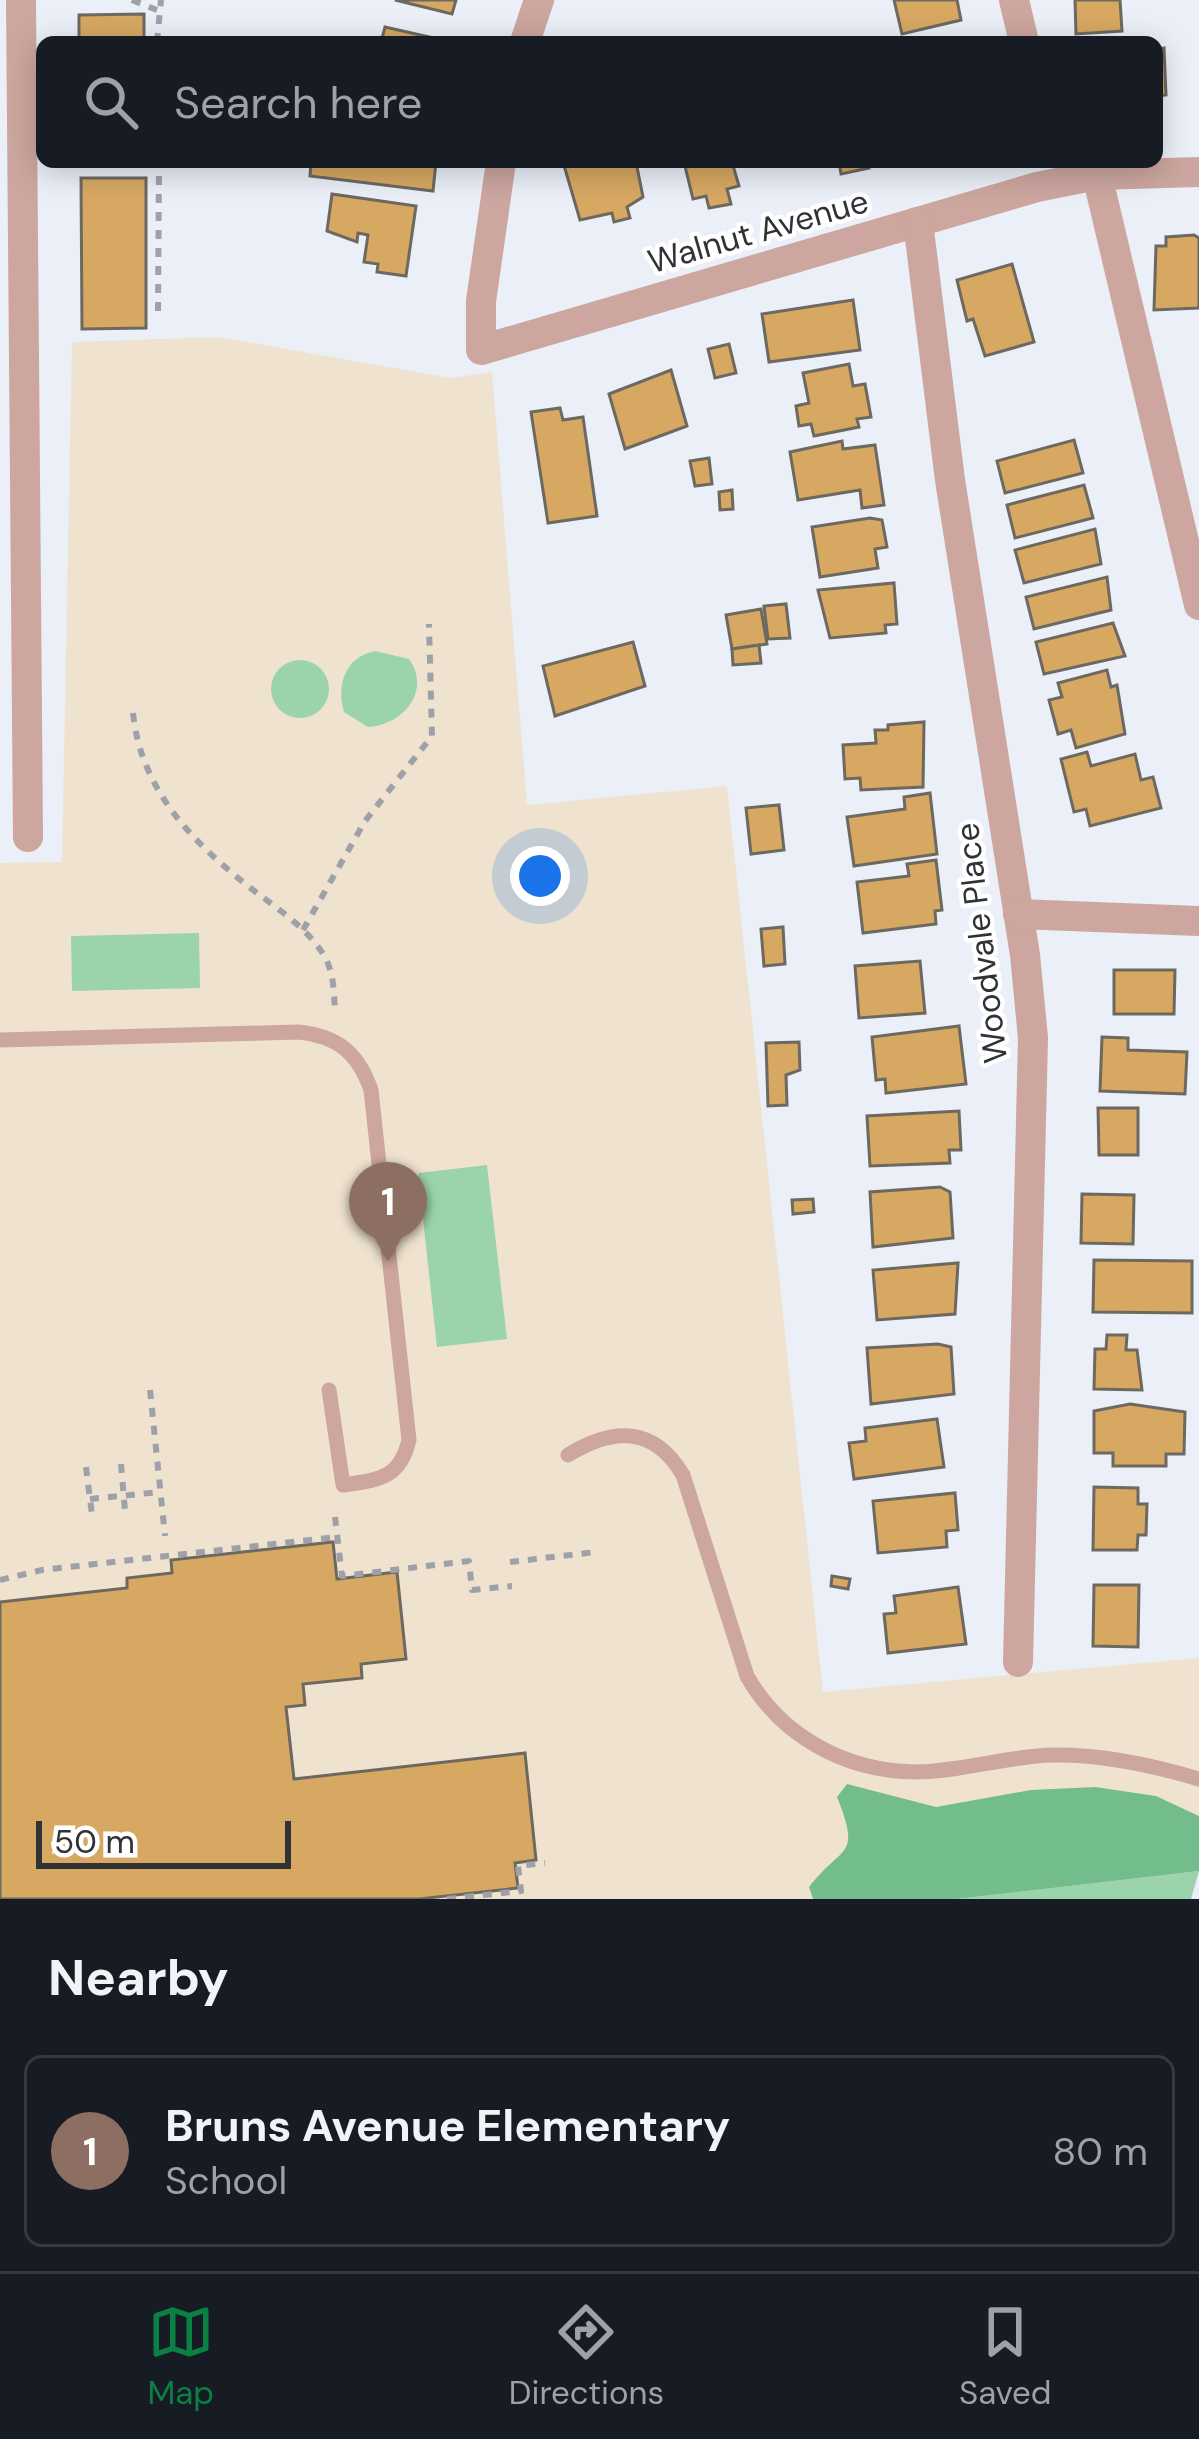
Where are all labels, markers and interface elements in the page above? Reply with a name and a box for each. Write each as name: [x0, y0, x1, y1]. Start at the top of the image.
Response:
search box: [36, 36, 1163, 168]
icon: search: [78, 69, 144, 135]
text: Search here: [174, 73, 422, 132]
street label: Walnut Avenue: [643, 179, 873, 283]
street label: Woodvale Place: [945, 820, 1017, 1066]
your location: [510, 846, 570, 906]
pin: 1: [349, 1162, 427, 1261]
scale bar: [36, 1815, 291, 1868]
text: 50 m: [54, 1820, 135, 1863]
text: Nearby: [48, 1944, 229, 2011]
text: Bruns Avenue Elementary: [165, 2096, 730, 2155]
text: 1: [83, 2126, 97, 2177]
text: 80 m: [1052, 2126, 1148, 2177]
text: School: [165, 2155, 287, 2206]
tab: Map: [147, 2299, 214, 2414]
tab: Directions: [509, 2299, 664, 2414]
tab: Saved: [959, 2299, 1052, 2414]

